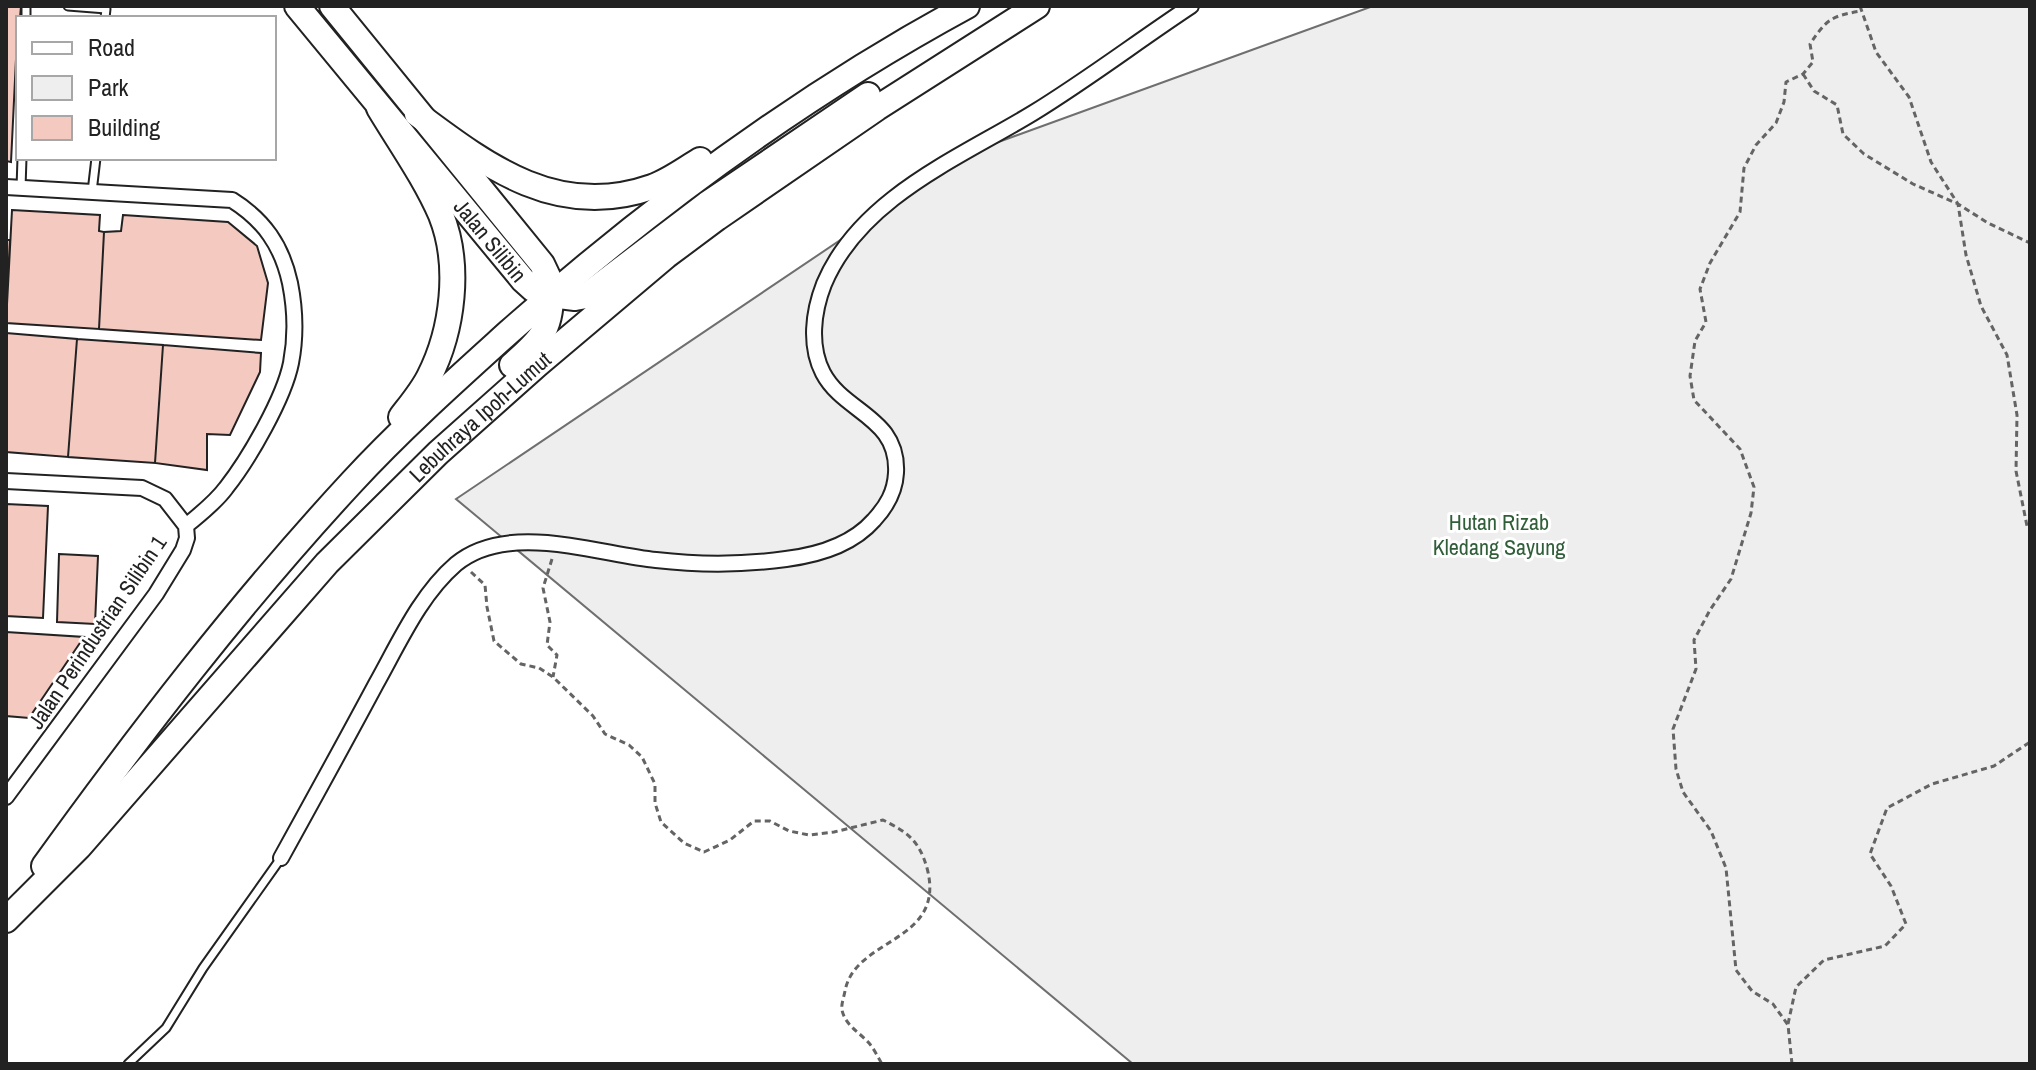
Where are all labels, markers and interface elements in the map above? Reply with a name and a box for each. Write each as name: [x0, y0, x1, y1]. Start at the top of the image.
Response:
legend: [16, 16, 276, 160]
text: Road: [88, 31, 135, 63]
text: Park: [88, 71, 129, 103]
text: Building: [88, 111, 160, 143]
street label: Jalan Silibin: [447, 193, 534, 288]
street label: Lebuhraya Ipoh-Lumut: [402, 344, 557, 489]
park label: Hutan Rizab Kledang Sayung: [1433, 507, 1565, 562]
street label: Jalan Perindustrian Silibin 1: [21, 529, 173, 735]

